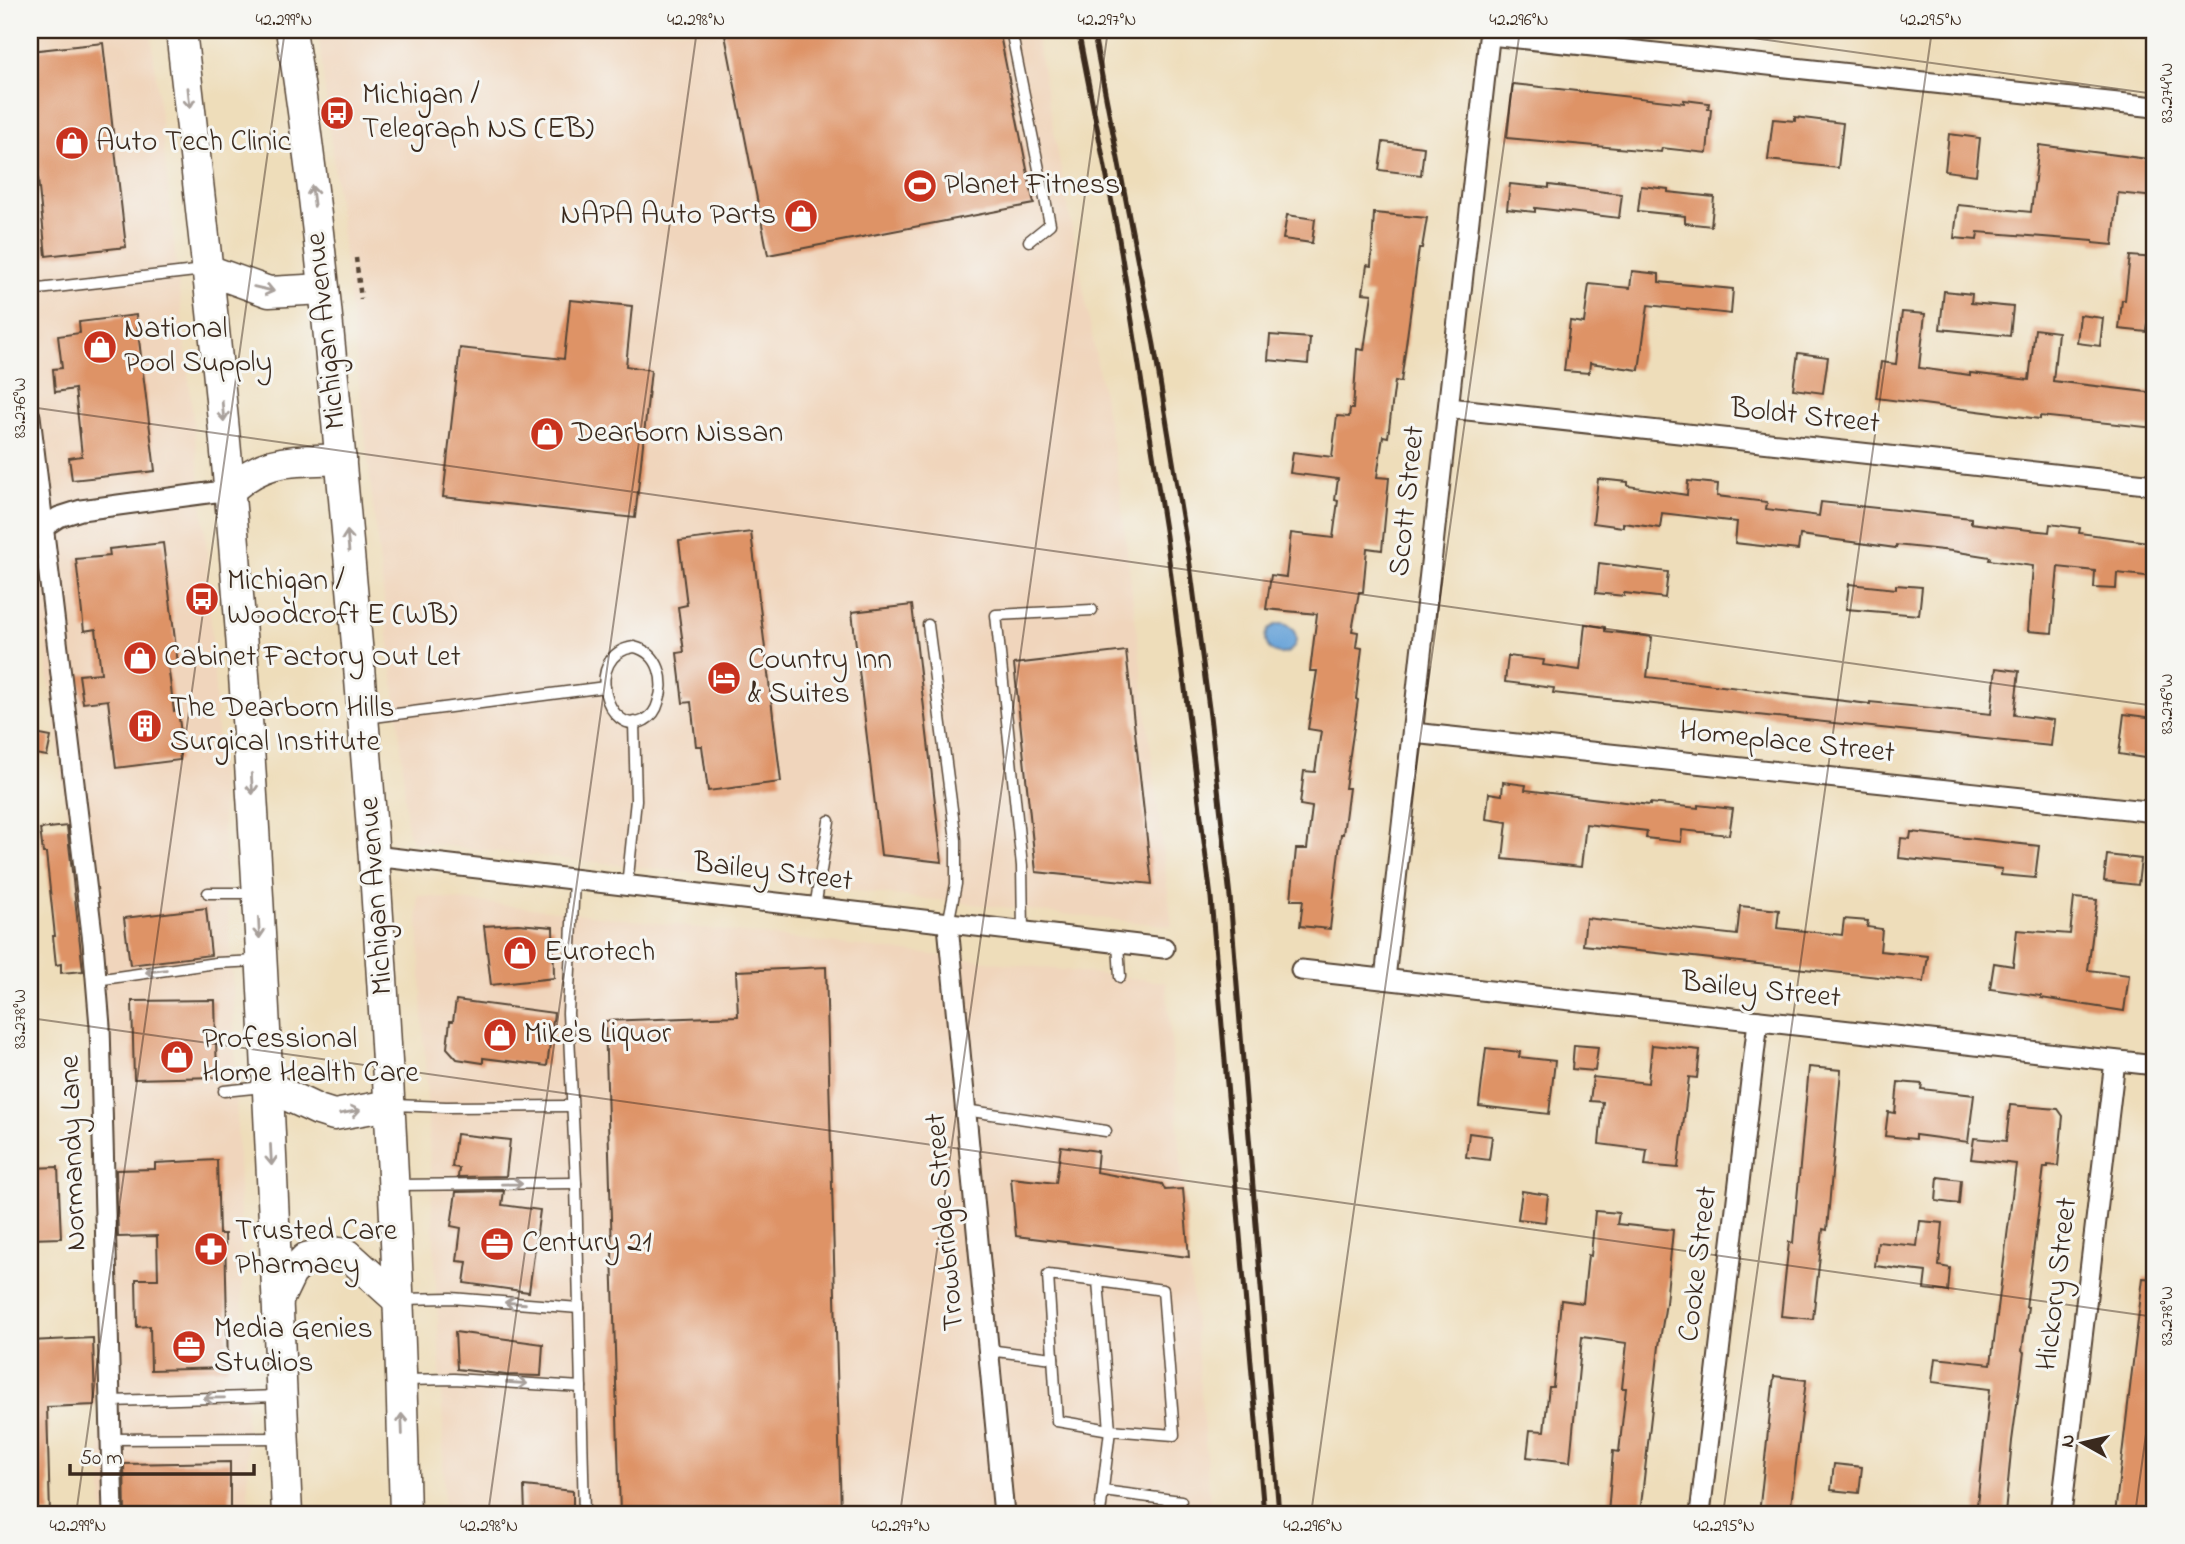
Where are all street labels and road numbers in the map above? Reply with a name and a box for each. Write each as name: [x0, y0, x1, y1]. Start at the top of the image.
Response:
street label: Michigan Avenue: [295, 230, 359, 432]
street label: Boldt Street: [1727, 387, 1882, 447]
street label: Scott Street: [1378, 423, 1438, 579]
street label: Homeplace Street: [1677, 710, 1897, 776]
street label: Michigan Avenue: [348, 795, 406, 996]
street label: Bailey Street: [690, 841, 855, 905]
street label: Bailey Street: [1678, 961, 1843, 1021]
street label: Normandy Lane: [49, 1054, 99, 1252]
street label: Trowbridge Street: [915, 1111, 977, 1333]
street label: Cooke Street: [1668, 1184, 1730, 1344]
street label: Hickory Street: [2026, 1195, 2090, 1373]

